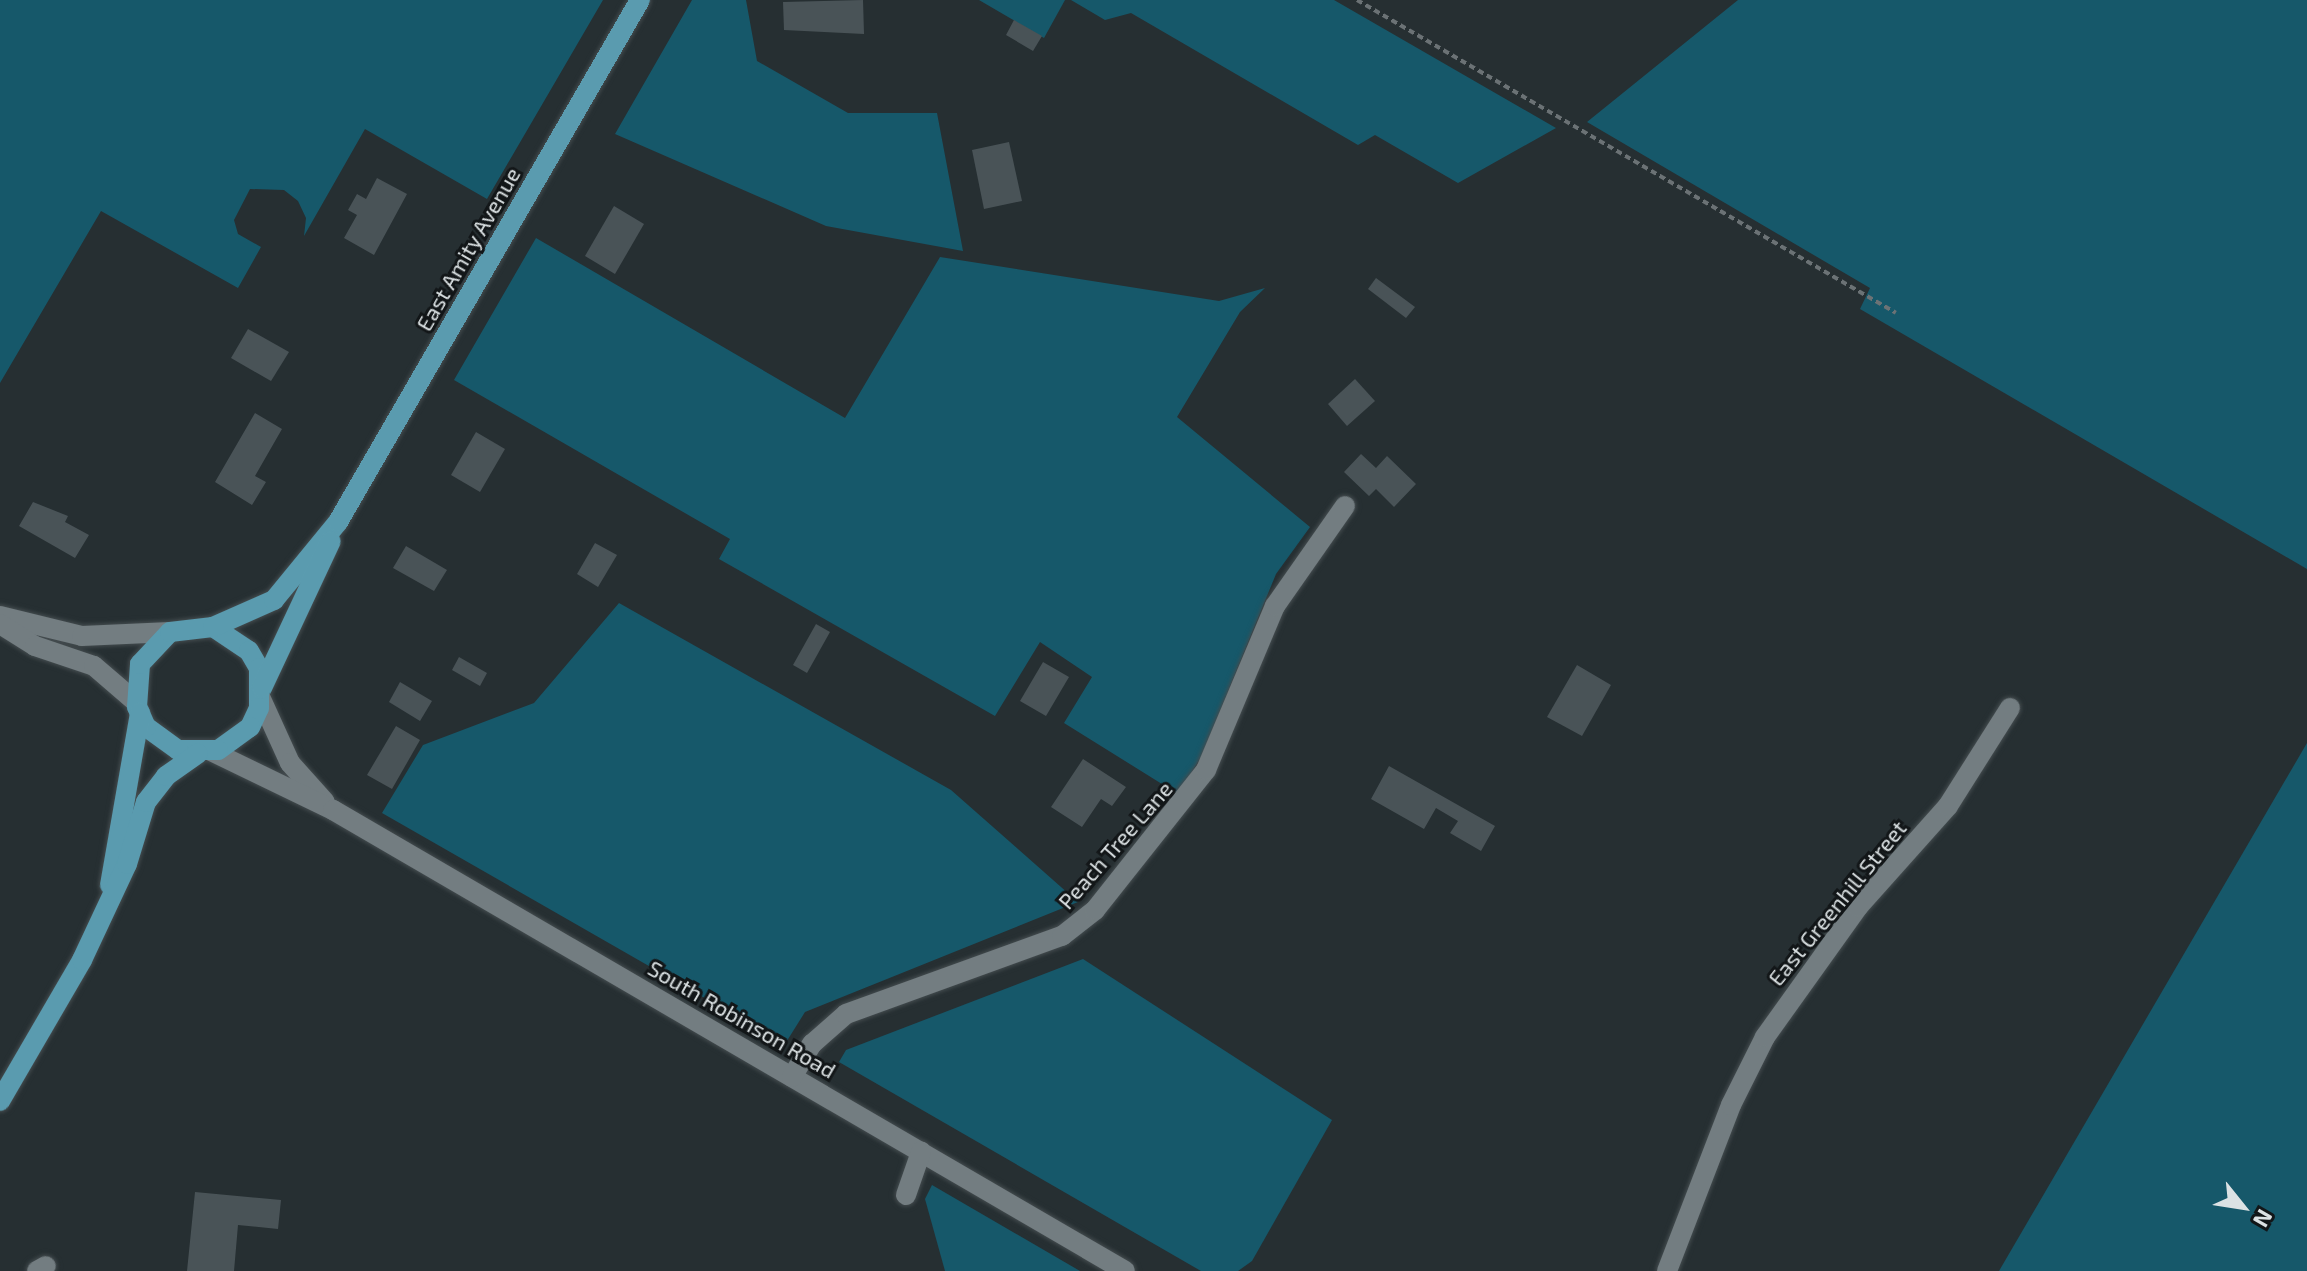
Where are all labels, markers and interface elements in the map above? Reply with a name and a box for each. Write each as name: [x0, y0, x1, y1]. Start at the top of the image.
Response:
street label: East Amity Avenue: [410, 162, 526, 336]
street label: Peach Tree Lane: [1052, 776, 1178, 914]
street label: East Greenhill Street: [1762, 815, 1912, 991]
street label: South Robinson Road: [644, 955, 840, 1083]
north arrow: [2203, 1167, 2283, 1247]
text: N: [2249, 1206, 2279, 1232]

